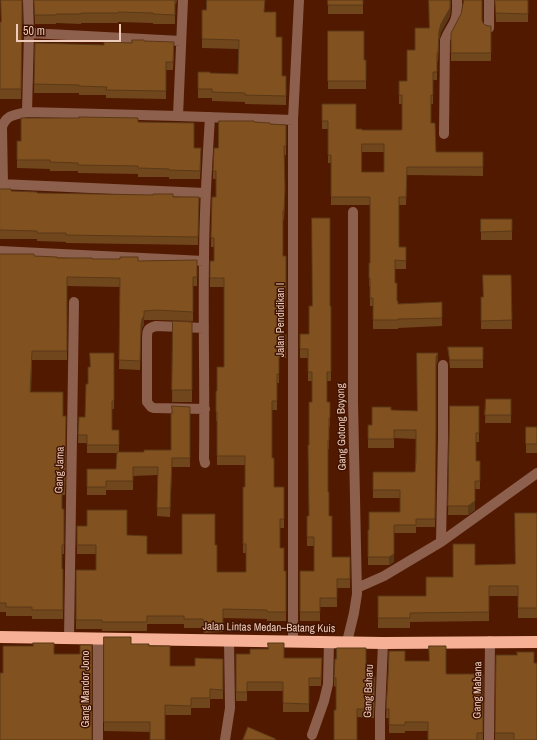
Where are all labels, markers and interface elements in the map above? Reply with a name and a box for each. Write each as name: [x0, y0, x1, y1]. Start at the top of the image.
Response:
scale bar: [18, 16, 123, 42]
text: 50 m: [23, 23, 45, 39]
street label: Jalan Pendidikan I: [274, 283, 288, 357]
street label: Gang Gotong Boyong: [335, 383, 349, 471]
street label: Gang Jama: [53, 446, 67, 494]
street label: Jalan Lintas Medan–Batang Kuis: [202, 620, 336, 636]
street label: Gang Mandor Jono: [79, 650, 93, 728]
street label: Gang Mabana: [471, 661, 485, 719]
street label: Gang Baharu: [361, 664, 377, 718]

